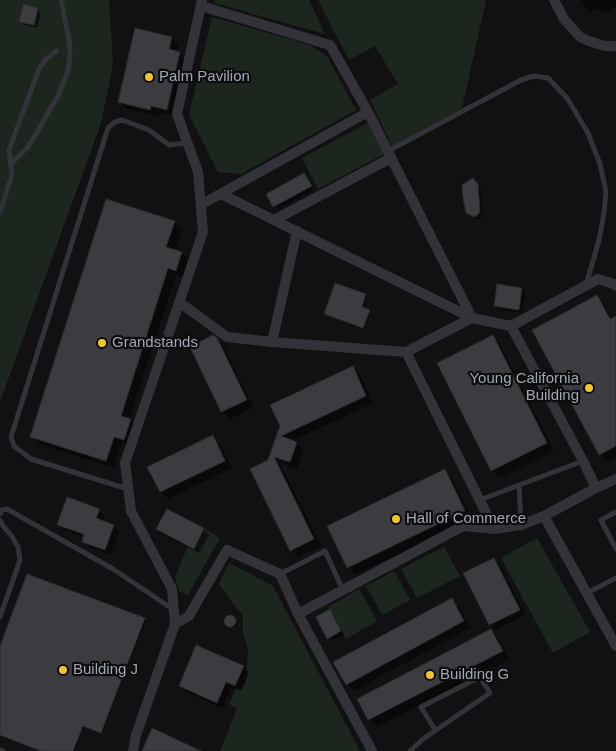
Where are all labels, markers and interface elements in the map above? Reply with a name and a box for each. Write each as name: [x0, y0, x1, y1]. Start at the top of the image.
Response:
place label: Palm Pavilion: [159, 68, 250, 86]
marker: Palm Pavilion: [143, 71, 155, 83]
place label: Grandstands: [112, 334, 198, 352]
marker: Grandstands: [96, 337, 108, 349]
place label: Young California Building: [469, 370, 579, 405]
marker: Young California Building: [583, 382, 595, 394]
place label: Hall of Commerce: [406, 510, 526, 528]
marker: Hall of Commerce: [390, 513, 402, 525]
place label: Building J: [73, 661, 138, 679]
marker: Building J: [57, 664, 69, 676]
place label: Building G: [440, 666, 509, 684]
marker: Building G: [424, 669, 436, 681]

